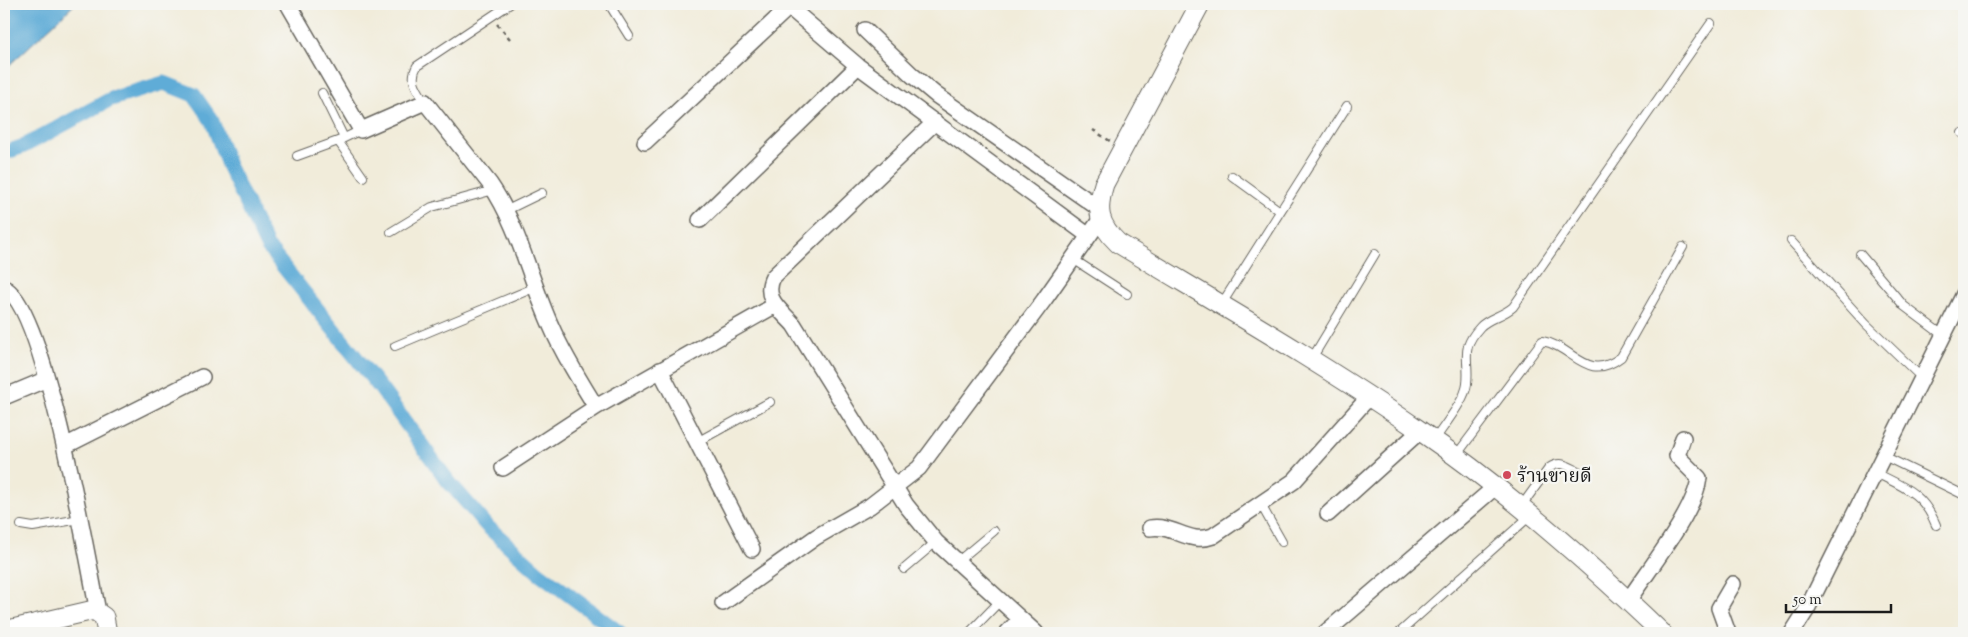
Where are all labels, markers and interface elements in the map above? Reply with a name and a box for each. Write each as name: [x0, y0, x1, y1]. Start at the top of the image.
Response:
place label: ร้านขายดี: [1517, 464, 1592, 491]
marker: ร้านขายดี: [1501, 469, 1513, 481]
scale bar: [1786, 582, 1890, 614]
text: 50 m: [1792, 590, 1822, 611]

